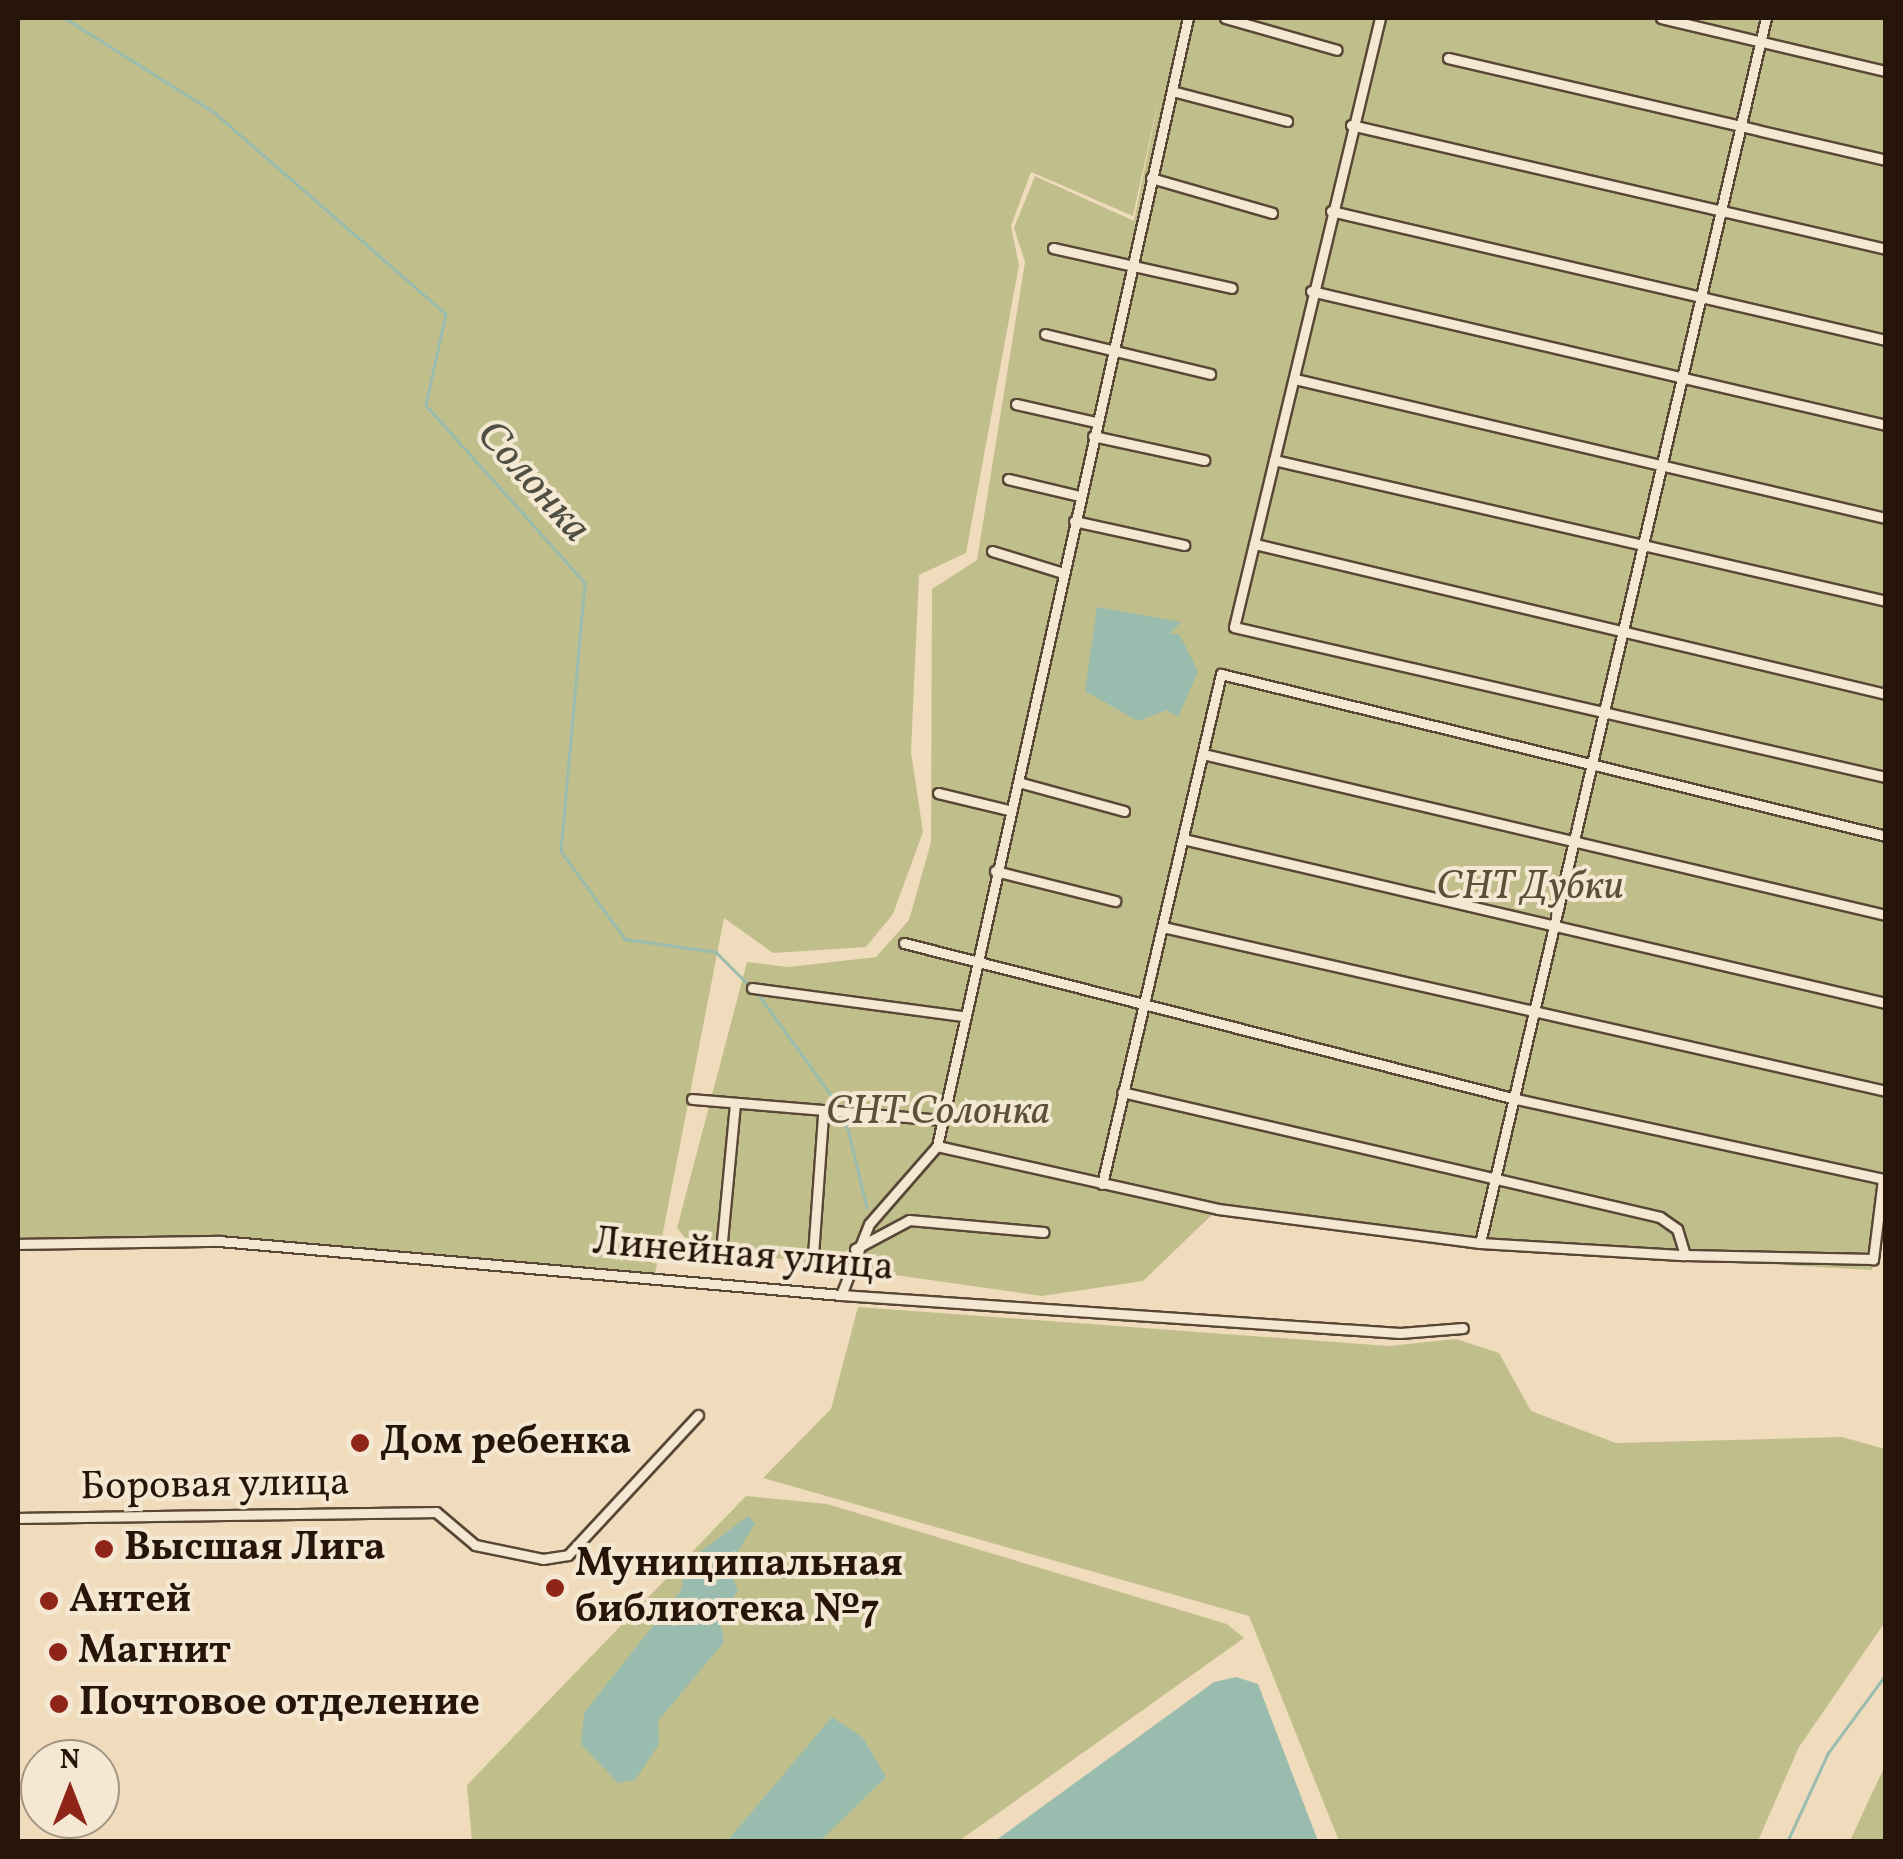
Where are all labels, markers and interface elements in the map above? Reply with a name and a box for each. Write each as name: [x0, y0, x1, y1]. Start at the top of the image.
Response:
water label: Солонка: [464, 412, 600, 554]
park label: СНТ Дубки: [1436, 864, 1624, 912]
park label: СНТ Солонка: [826, 1089, 1050, 1137]
street label: Линейная улица: [590, 1219, 896, 1293]
place label: Дом ребенка: [380, 1419, 631, 1467]
marker: Дом ребенка: [349, 1432, 371, 1454]
street label: Боровая улица: [79, 1460, 351, 1512]
place label: Высшая Лига: [124, 1525, 386, 1573]
marker: Высшая Лига: [93, 1538, 115, 1560]
place label: Муниципальная библиотека №7: [575, 1541, 903, 1635]
place label: Антей: [69, 1577, 191, 1625]
marker: Муниципальная библиотека №7: [544, 1577, 566, 1599]
marker: Антей: [38, 1590, 60, 1612]
place label: Магнит: [78, 1628, 231, 1676]
marker: Магнит: [47, 1641, 69, 1663]
place label: Почтовое отделение: [79, 1680, 480, 1728]
marker: Почтовое отделение: [48, 1693, 70, 1715]
north arrow: [20, 1739, 120, 1839]
text: N: [60, 1741, 80, 1780]

